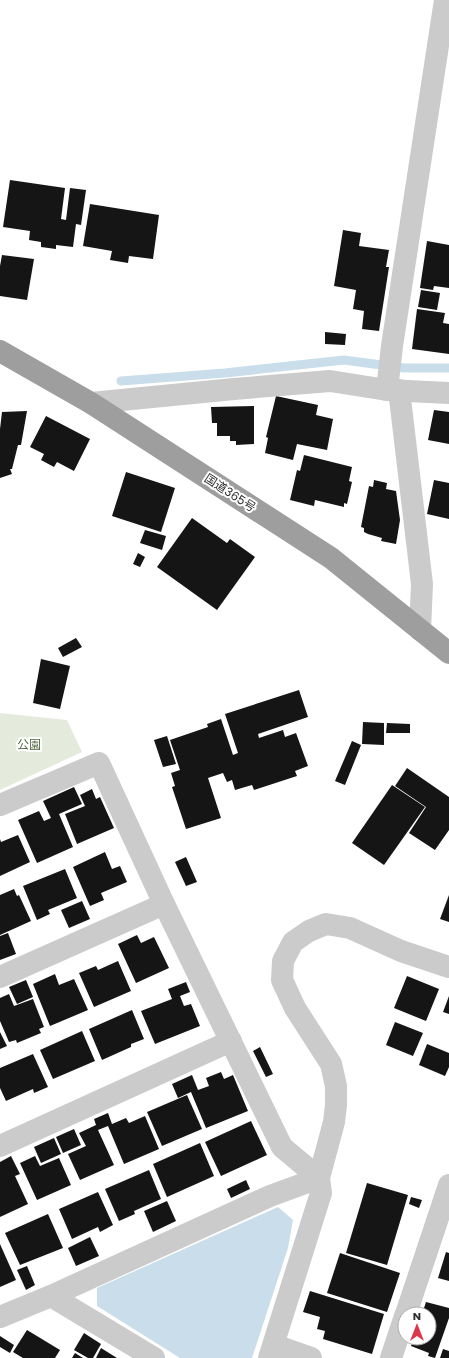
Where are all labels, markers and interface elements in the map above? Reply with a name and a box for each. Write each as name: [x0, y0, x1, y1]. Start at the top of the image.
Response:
street label: 国道365号: [201, 470, 259, 516]
park label: 公園: [17, 736, 41, 753]
north arrow: [397, 1306, 437, 1346]
text: N: [413, 1308, 421, 1324]

